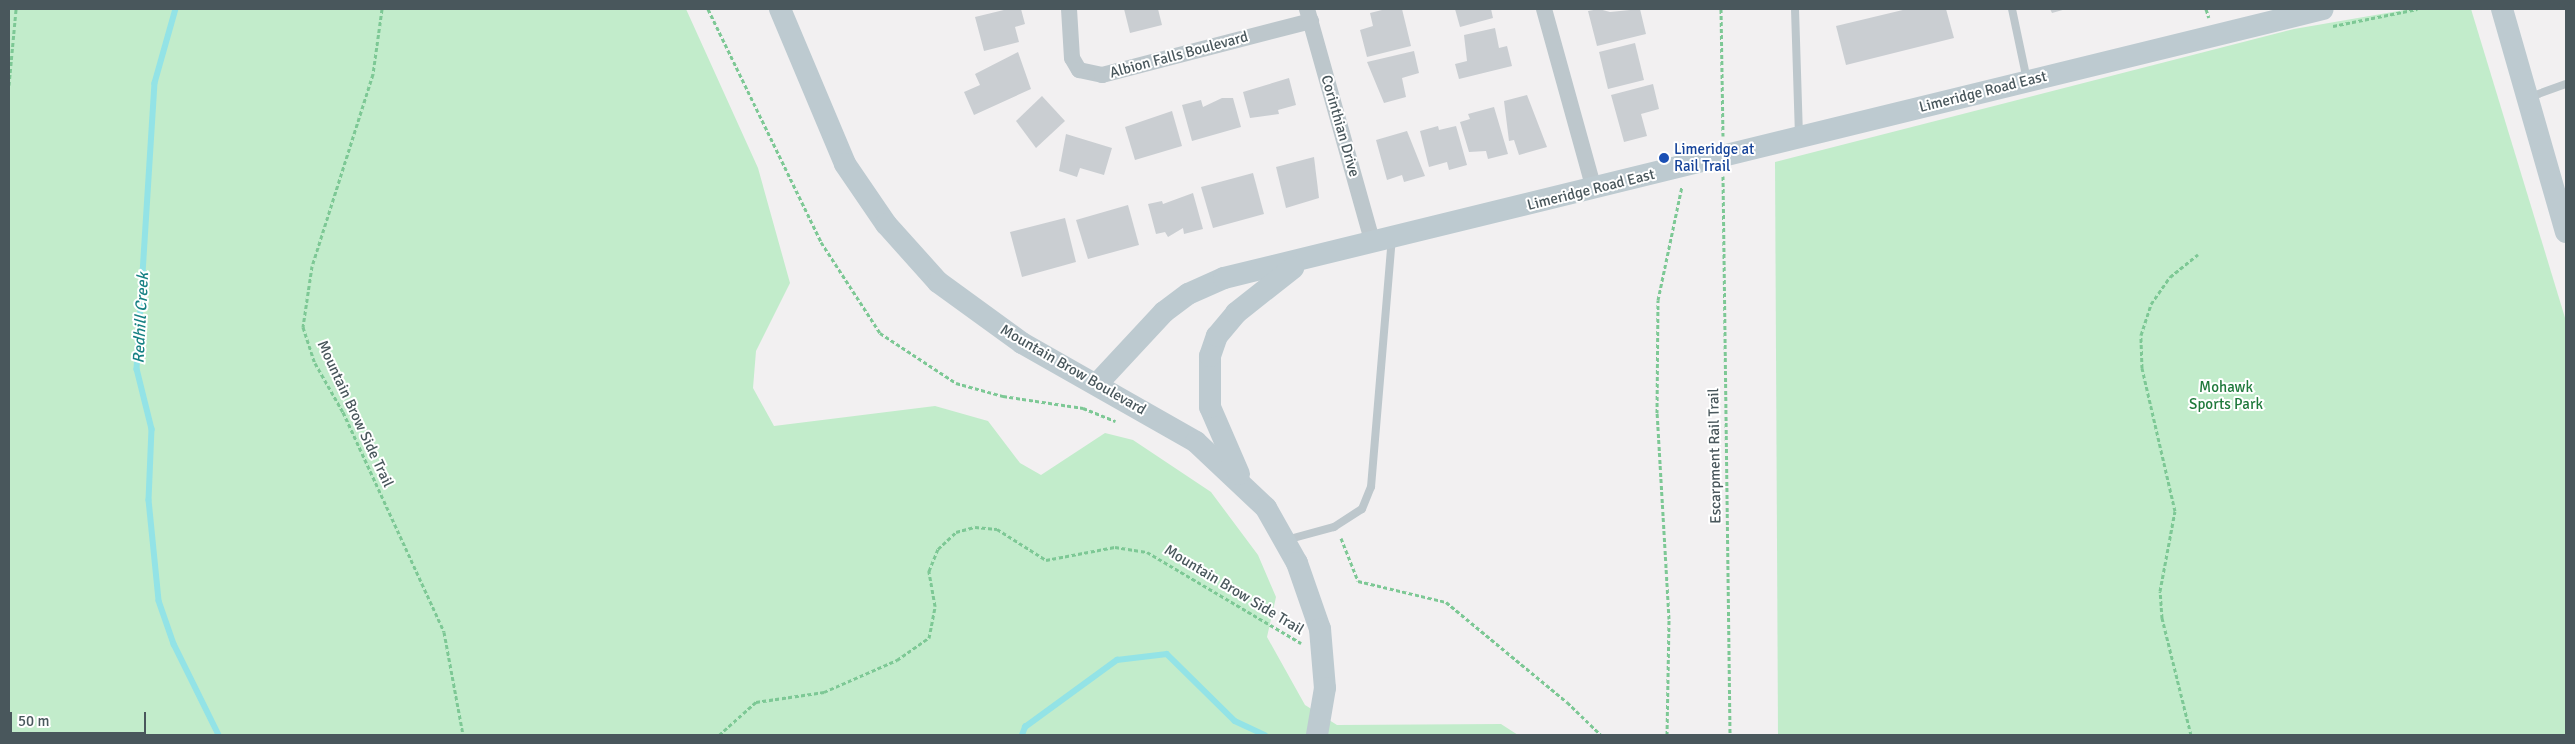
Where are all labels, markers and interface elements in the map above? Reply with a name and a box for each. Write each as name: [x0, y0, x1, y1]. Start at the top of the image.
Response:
street label: Albion Falls Boulevard: [1108, 28, 1250, 82]
street label: Limeridge Road East: [1917, 67, 2049, 117]
street label: Corinthian Drive: [1317, 73, 1363, 179]
place label: Limeridge at Rail Trail: [1674, 140, 1754, 175]
marker: Limeridge at Rail Trail: [1658, 152, 1670, 164]
street label: Limeridge Road East: [1525, 165, 1657, 215]
water label: Redhill Creek: [129, 272, 153, 364]
street label: Mountain Brow Boulevard: [997, 321, 1149, 419]
street label: Mountain Brow Side Trail: [313, 338, 397, 490]
park label: Mohawk Sports Park: [2189, 378, 2263, 413]
street label: Escarpment Rail Trail: [1705, 388, 1725, 524]
street label: Mountain Brow Side Trail: [1161, 541, 1307, 639]
scale bar: [12, 702, 149, 734]
text: 50 m: [18, 712, 49, 730]

